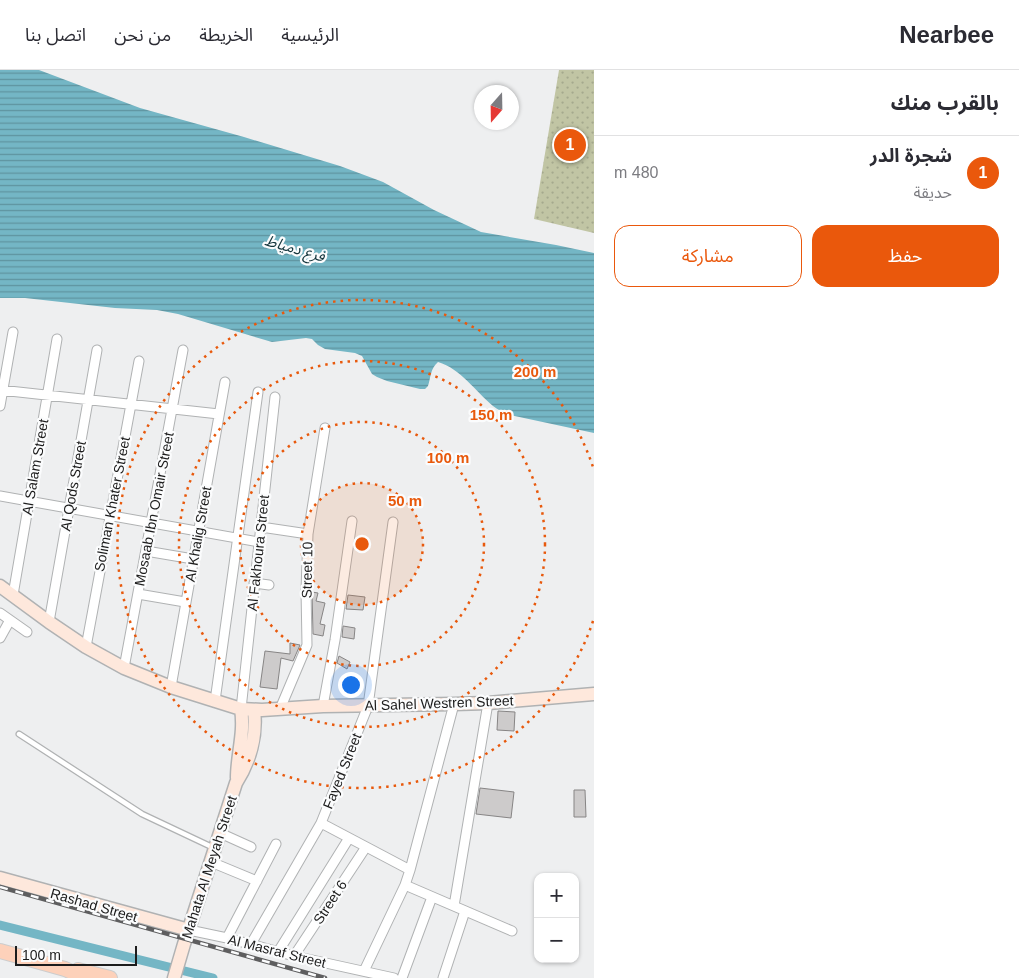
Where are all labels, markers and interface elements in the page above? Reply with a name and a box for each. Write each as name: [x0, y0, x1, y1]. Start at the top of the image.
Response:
text: Nearbee: [899, 21, 994, 48]
text: اتصل بنا: [25, 25, 86, 45]
text: من نحن: [114, 25, 171, 45]
text: الخريطة: [199, 25, 253, 45]
text: الرئيسية: [281, 25, 339, 45]
north arrow: [474, 85, 519, 130]
text: بالقرب منك: [891, 91, 999, 114]
pin: 1: [554, 126, 586, 164]
text: شجرة الدر: [870, 145, 952, 166]
text: 480 m: [614, 164, 658, 181]
text: 1: [979, 164, 987, 181]
text: حديقة: [914, 184, 952, 201]
button: مشاركة: [614, 225, 802, 287]
button: حفظ: [812, 225, 999, 287]
water label: فرع دمياط: [262, 231, 328, 268]
text: 200 m: [514, 363, 556, 380]
text: 150 m: [470, 406, 512, 423]
street label: Al Salam Street: [19, 418, 51, 516]
street label: Mosaab Ibn Omair Street: [131, 431, 177, 587]
street label: Soliman Khater Street: [91, 435, 133, 573]
street label: Al Qods Street: [57, 440, 89, 532]
text: 100 m: [427, 449, 469, 466]
street label: Al Khalig Street: [182, 485, 214, 583]
text: 50 m: [388, 492, 422, 509]
street label: Al Fakhoura Street: [244, 494, 272, 612]
centre of rings: [353, 535, 371, 553]
street label: Street 10: [299, 541, 315, 599]
your location: [338, 672, 364, 698]
street label: Al Sahel Westren Street: [364, 692, 514, 714]
street label: Fayed Street: [320, 731, 364, 811]
street label: Mahata Al Meyah Street: [178, 793, 240, 941]
map controls: [534, 873, 579, 963]
button: +: [534, 873, 579, 918]
street label: Street 6: [310, 877, 350, 927]
street label: Rashad Street: [49, 885, 139, 925]
button: −: [534, 918, 579, 963]
street label: Al Masraf Street: [226, 931, 328, 971]
scale bar: [15, 943, 138, 966]
text: 100 m: [22, 947, 61, 963]

